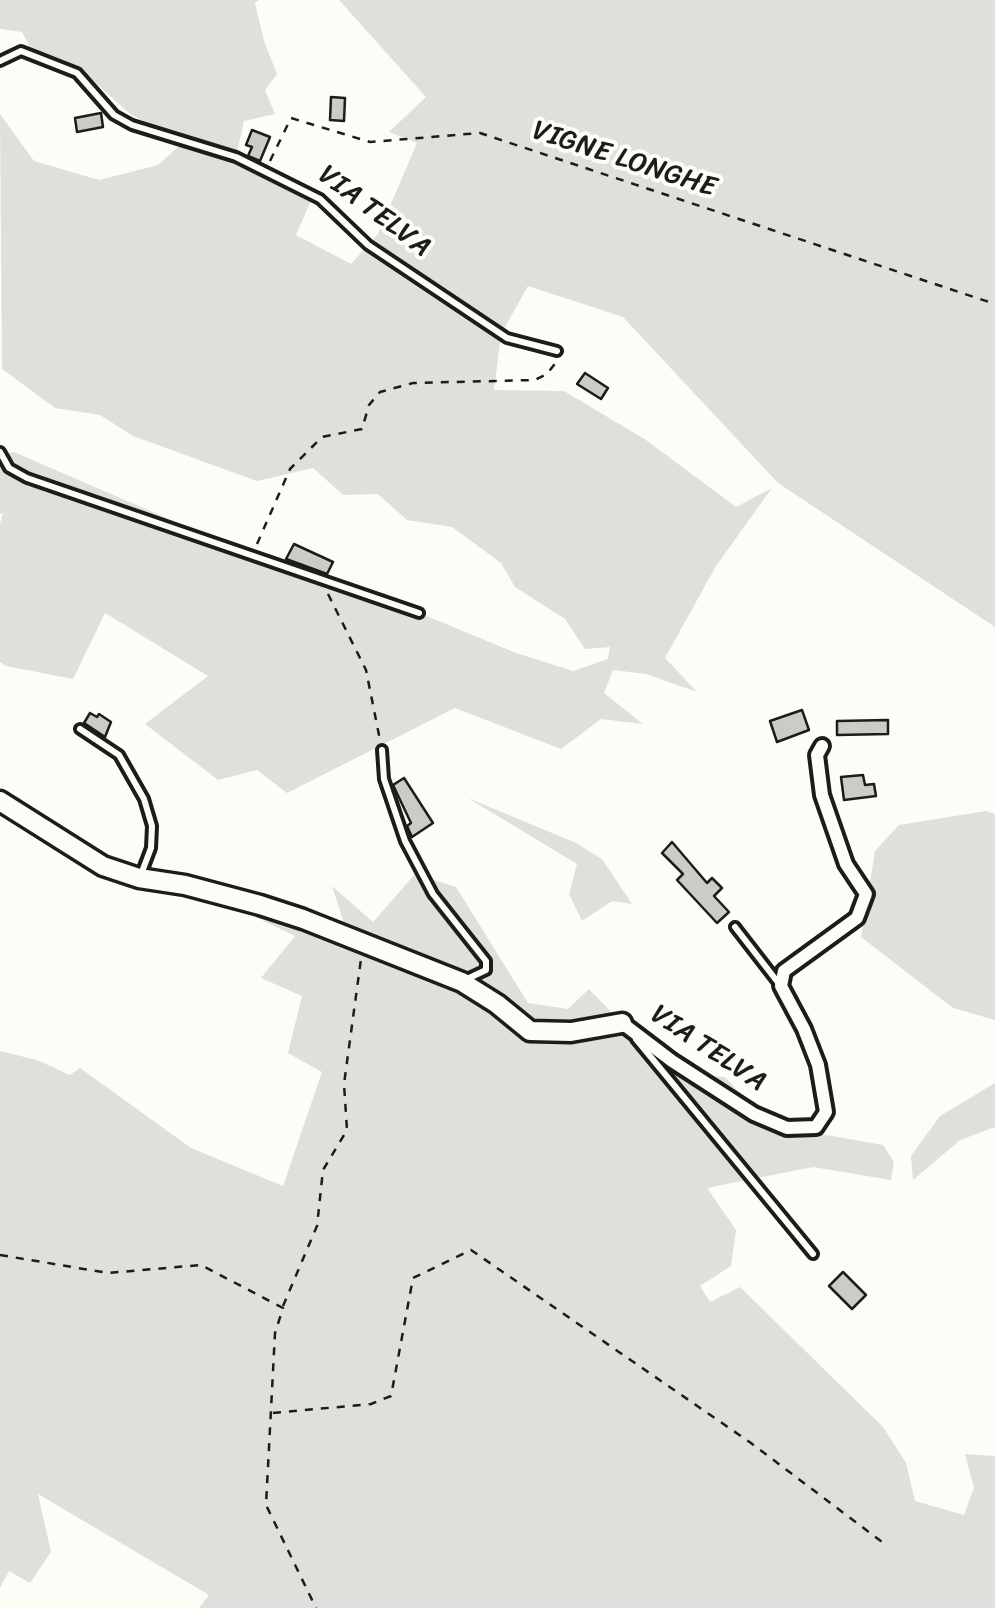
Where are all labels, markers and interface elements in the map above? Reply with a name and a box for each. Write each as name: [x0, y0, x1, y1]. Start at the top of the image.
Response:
street label: VIGNE LONGHE: [528, 114, 720, 206]
street label: VIA TELVA: [311, 159, 437, 265]
street label: VIA TELVA: [644, 998, 772, 1100]

